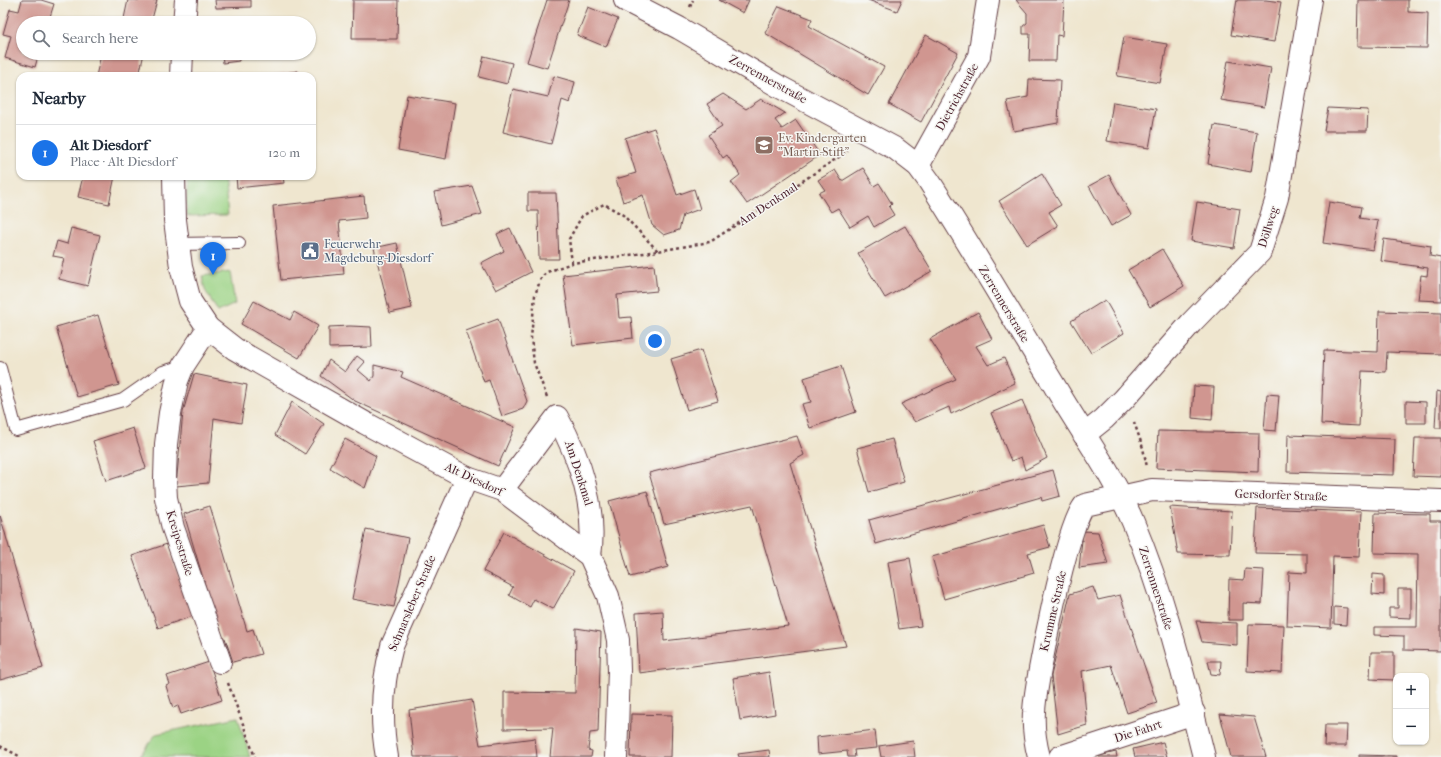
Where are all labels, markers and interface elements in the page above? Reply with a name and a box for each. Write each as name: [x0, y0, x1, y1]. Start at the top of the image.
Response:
search box: [16, 16, 316, 60]
icon: search: [30, 27, 52, 49]
text: Search here: [62, 29, 138, 47]
street label: Zerrennerstraße: [727, 52, 809, 106]
street label: Dietrichstraße: [933, 61, 981, 133]
text: Nearby: [32, 88, 86, 108]
place label: Ev. Kindergarten "Martin-Stift": [778, 131, 867, 159]
school or university icon: Ev. Kindergarten "Martin-Stift": [753, 134, 775, 156]
text: Alt Diesdorf: [70, 136, 148, 154]
text: 1: [43, 145, 47, 160]
text: 120 m: [268, 145, 300, 160]
text: Place · Alt Diesdorf: [70, 154, 175, 169]
street label: Am Denkmal: [735, 179, 801, 229]
street label: Döllweg: [1255, 204, 1281, 249]
place label: Feuerwehr Magdeburg-Diesdorf: [324, 237, 435, 265]
public building icon: Feuerwehr Magdeburg-Diesdorf: [299, 240, 321, 262]
pin: 1: [200, 242, 226, 275]
street label: Zerrennerstraße: [976, 263, 1032, 345]
your location: [645, 331, 665, 351]
street label: Am Denkmal: [562, 438, 596, 508]
street label: Alt Diesdorf: [442, 459, 508, 500]
street label: Gersdorfer Straße: [1234, 486, 1328, 504]
street label: Kreipestraße: [163, 509, 197, 577]
street label: Zerrennerstraße: [1136, 544, 1176, 632]
street label: Schnarsleber Straße: [385, 553, 439, 653]
street label: Krumme Straße: [1037, 569, 1069, 653]
map controls: [1393, 673, 1429, 745]
button: +: [1393, 673, 1429, 709]
button: −: [1393, 709, 1429, 745]
street label: Die Fahrt: [1112, 717, 1164, 745]

